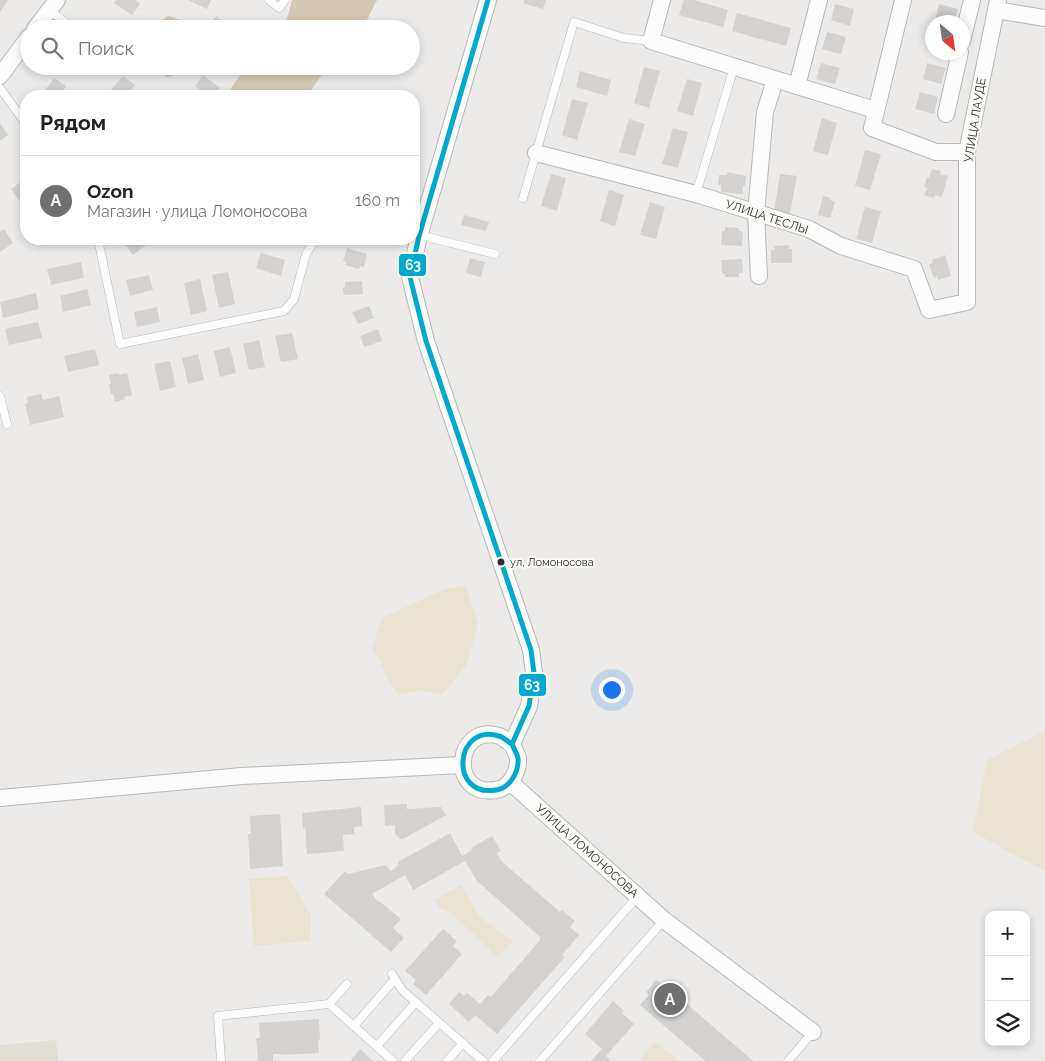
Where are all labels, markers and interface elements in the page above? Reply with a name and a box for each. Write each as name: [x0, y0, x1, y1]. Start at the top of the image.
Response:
north arrow: [925, 15, 970, 60]
search box: [20, 20, 420, 75]
icon: search: [38, 34, 66, 62]
text: Поиск: [78, 37, 134, 59]
street label: УЛИЦА ЛАУДЕ: [961, 77, 989, 163]
text: Рядом: [40, 110, 106, 135]
text: Ozon: [87, 180, 134, 202]
text: A: [51, 191, 61, 210]
text: 160 m: [355, 191, 400, 210]
street label: УЛИЦА ТЕСЛЫ: [724, 197, 810, 237]
text: Магазин · улица Ломоносова: [87, 202, 307, 221]
line badge: 63: [398, 253, 427, 277]
text: 63: [405, 257, 421, 273]
place label: ул, Ломоносова: [510, 556, 594, 569]
marker: ул, Ломоносова: [496, 557, 506, 567]
line badge: 63: [518, 673, 547, 697]
text: 63: [524, 677, 540, 693]
your location: [599, 677, 625, 703]
street label: УЛИЦА ЛОМОНОСОВА: [533, 801, 641, 901]
map controls: [985, 911, 1030, 1046]
button: +: [985, 911, 1030, 956]
button: −: [985, 956, 1030, 1001]
pin: A: [654, 980, 686, 1018]
button: layers: [985, 1001, 1030, 1046]

